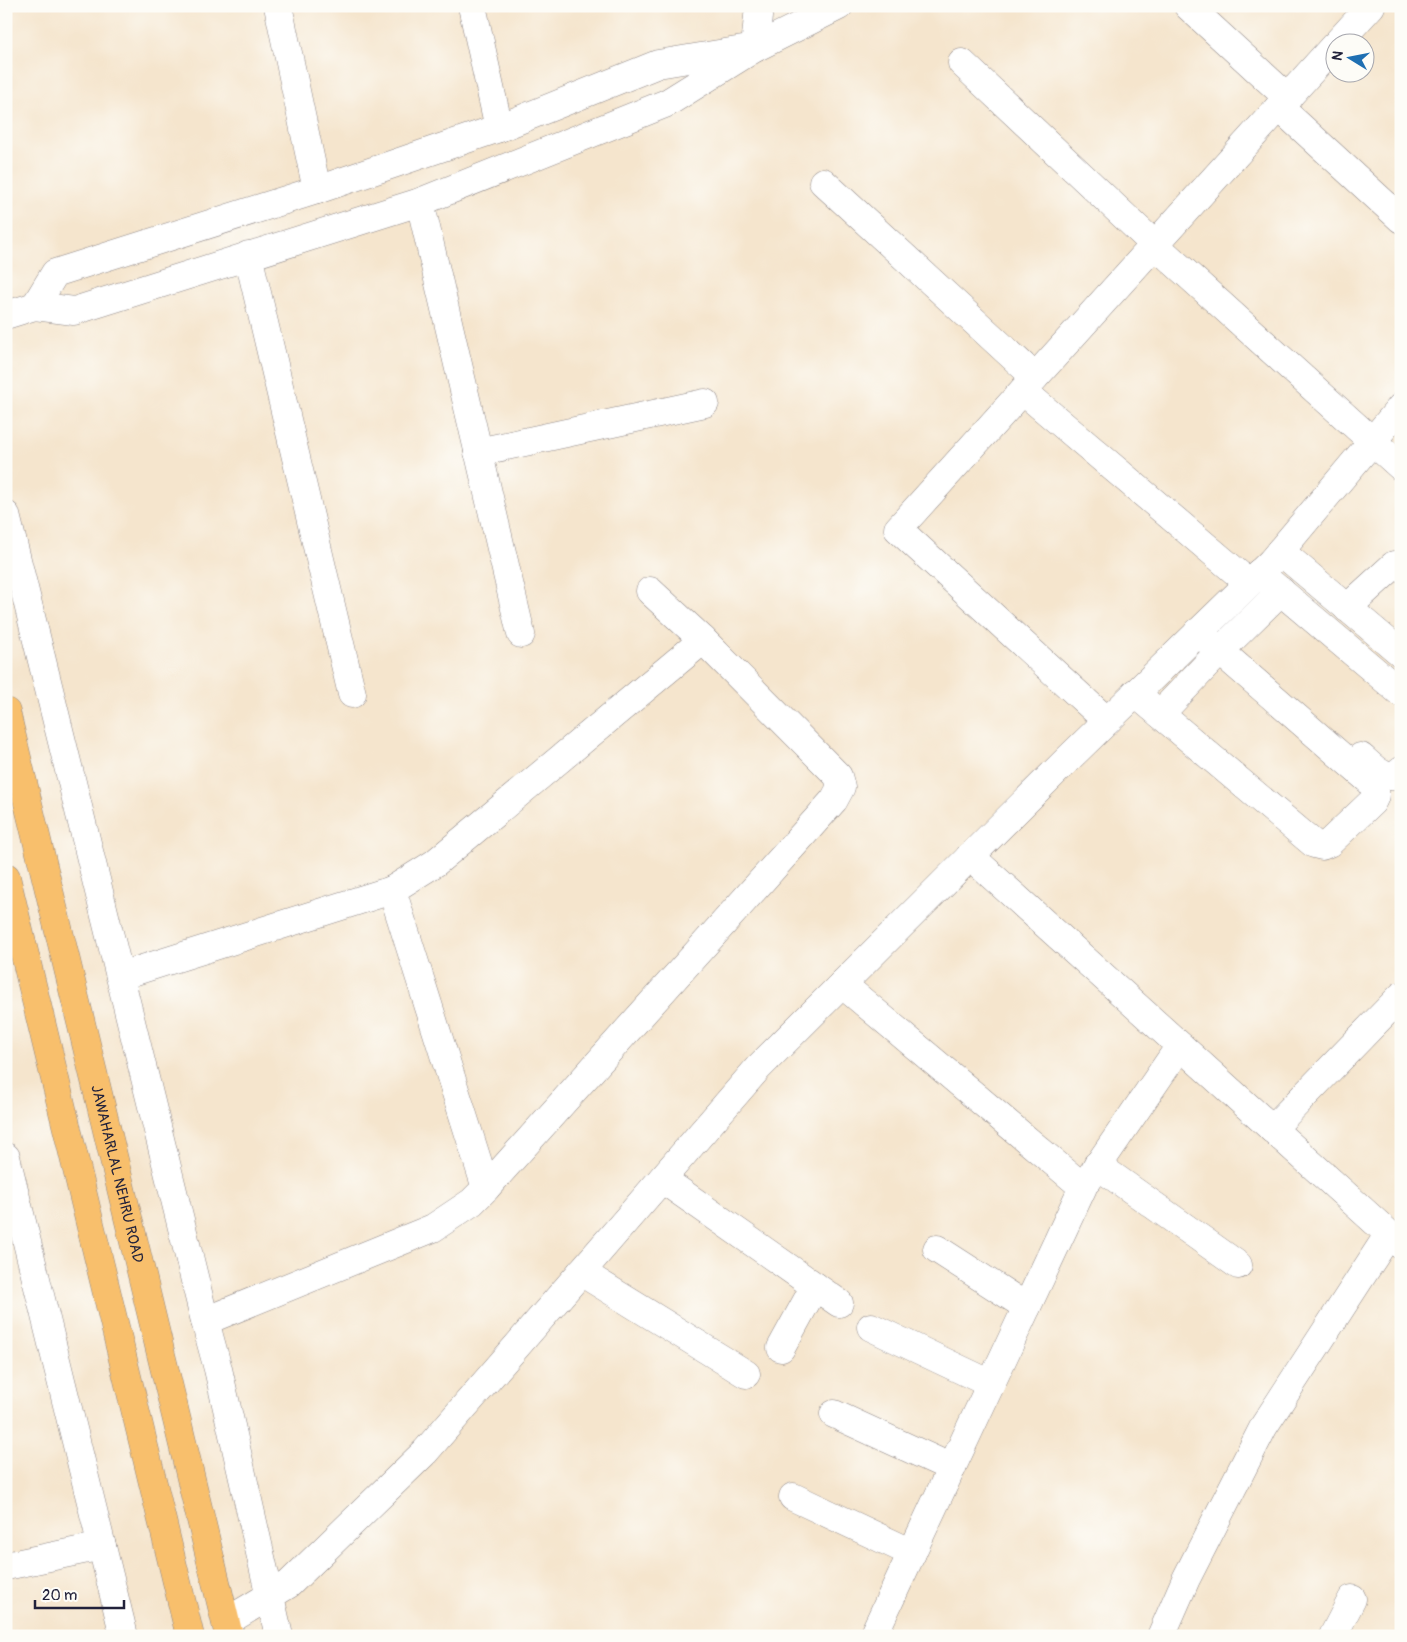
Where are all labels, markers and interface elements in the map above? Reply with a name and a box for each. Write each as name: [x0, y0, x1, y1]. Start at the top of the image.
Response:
north arrow: [1324, 32, 1374, 82]
text: N: [1328, 50, 1347, 62]
street label: JAWAHARLAL NEHRU ROAD: [87, 1083, 148, 1265]
scale bar: [35, 1577, 124, 1609]
text: 20 m: [42, 1586, 77, 1605]

